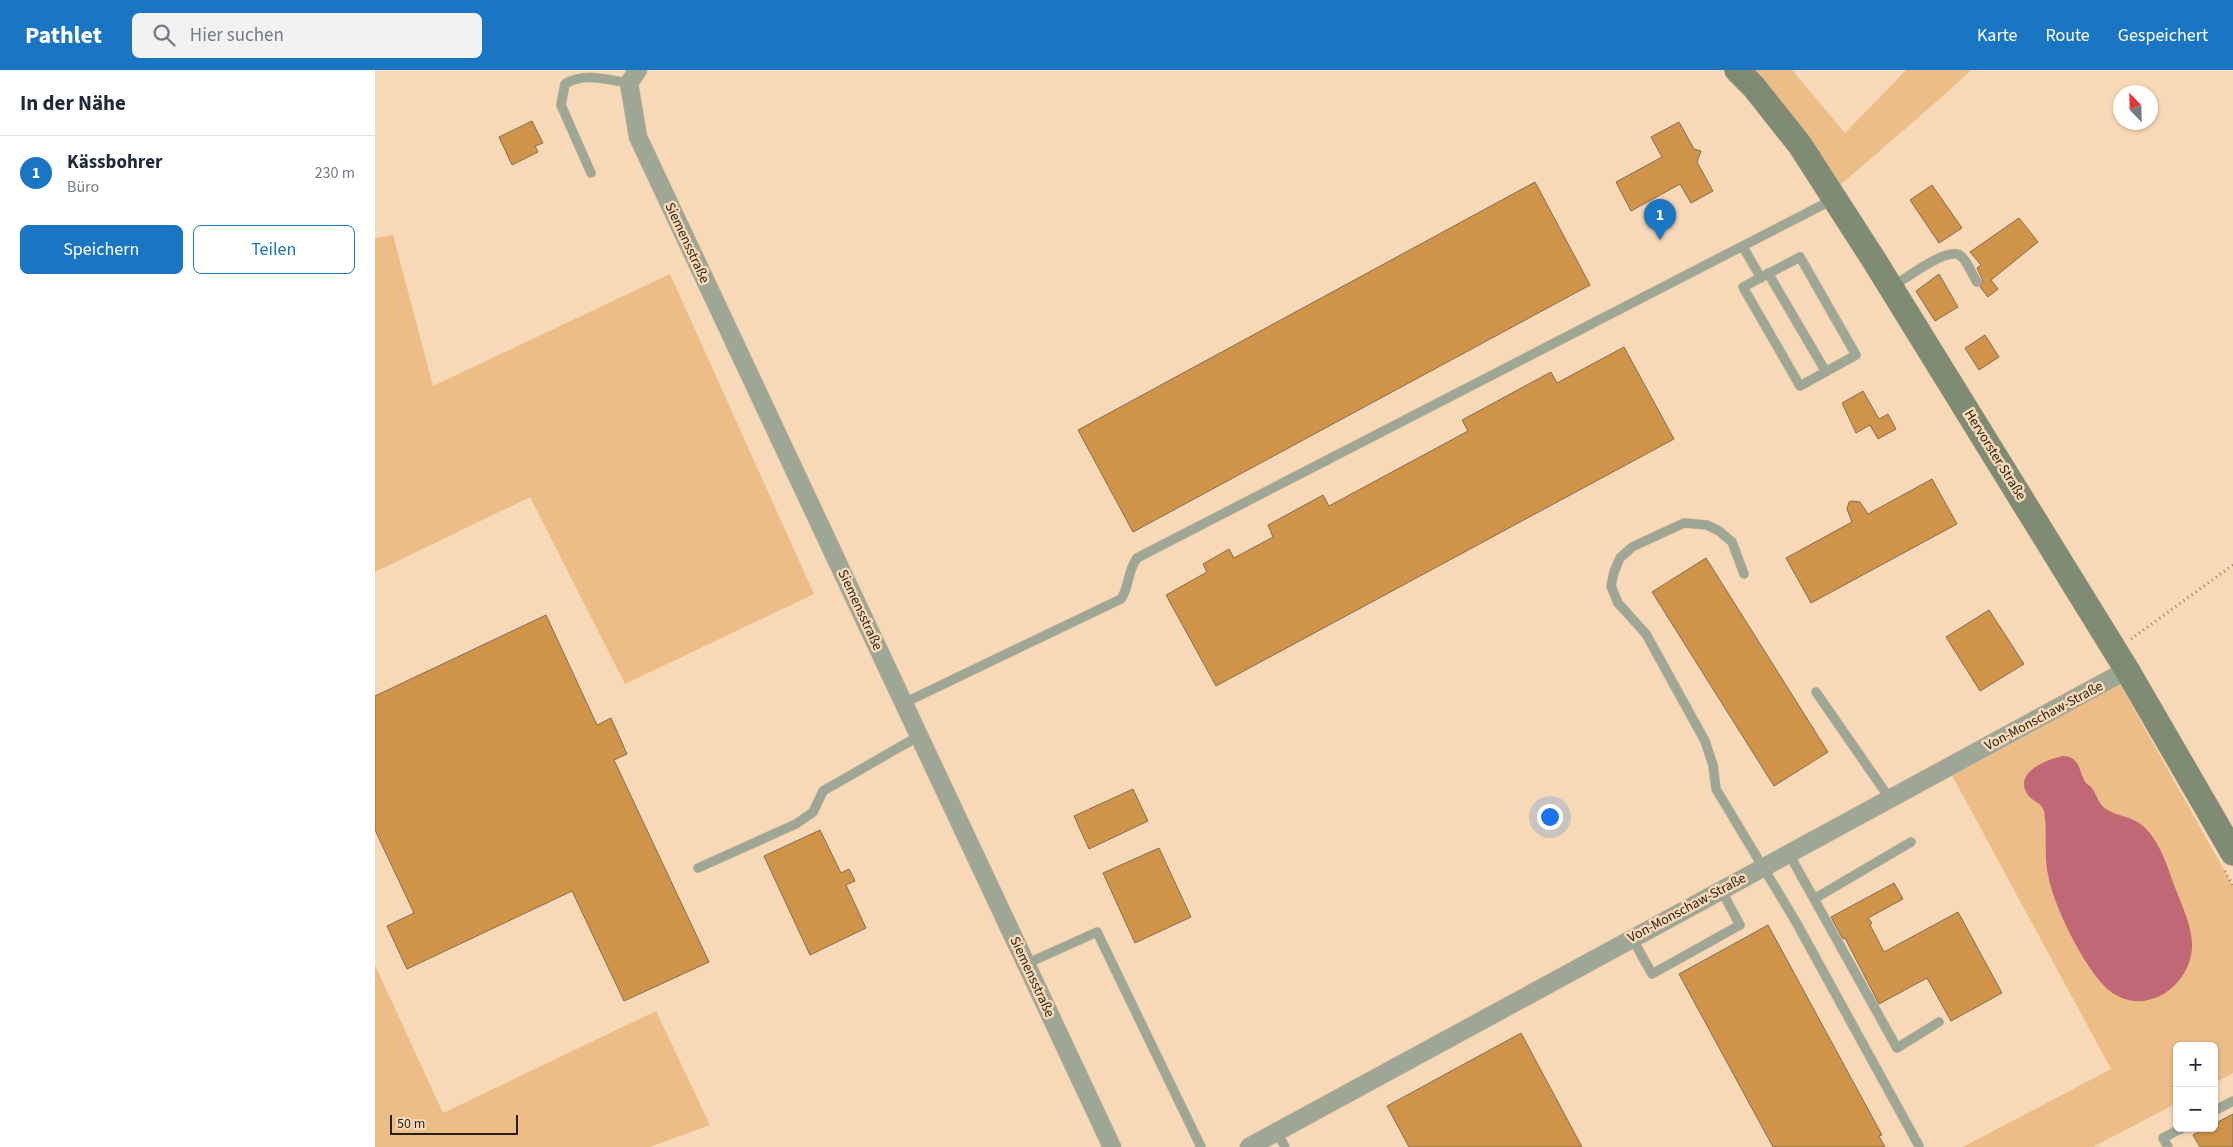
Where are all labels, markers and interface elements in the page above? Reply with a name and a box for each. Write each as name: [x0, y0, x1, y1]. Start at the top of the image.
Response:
search box: [132, 13, 482, 58]
text: Pathlet: [25, 18, 102, 53]
icon: search: [150, 21, 178, 49]
text: Hier suchen: [190, 22, 284, 49]
text: Karte: [1977, 23, 2017, 48]
text: Route: [2045, 23, 2090, 48]
text: Gespeichert: [2118, 23, 2208, 48]
north arrow: [2113, 85, 2158, 130]
text: In der Nähe: [20, 88, 126, 118]
text: Kässbohrer: [67, 149, 163, 176]
text: 1: [32, 162, 40, 184]
text: 230 m: [315, 162, 355, 184]
text: Büro: [67, 176, 99, 198]
street label: Siemensstraße: [660, 199, 714, 287]
pin: 1: [1644, 199, 1676, 240]
button: Speichern: [20, 225, 183, 274]
button: Teilen: [193, 225, 355, 274]
street label: Hervorster Straße: [1959, 406, 2031, 504]
street label: Siemensstraße: [833, 566, 887, 654]
street label: Von-Monschaw-Straße: [1981, 676, 2107, 756]
your location: [1537, 804, 1563, 830]
street label: Von-Monschaw-Straße: [1624, 868, 1750, 948]
street label: Siemensstraße: [1005, 933, 1059, 1021]
map controls: [2173, 1042, 2218, 1132]
button: +: [2173, 1042, 2218, 1087]
button: −: [2173, 1087, 2218, 1132]
scale bar: [390, 1112, 517, 1135]
text: 50 m: [397, 1114, 425, 1134]

